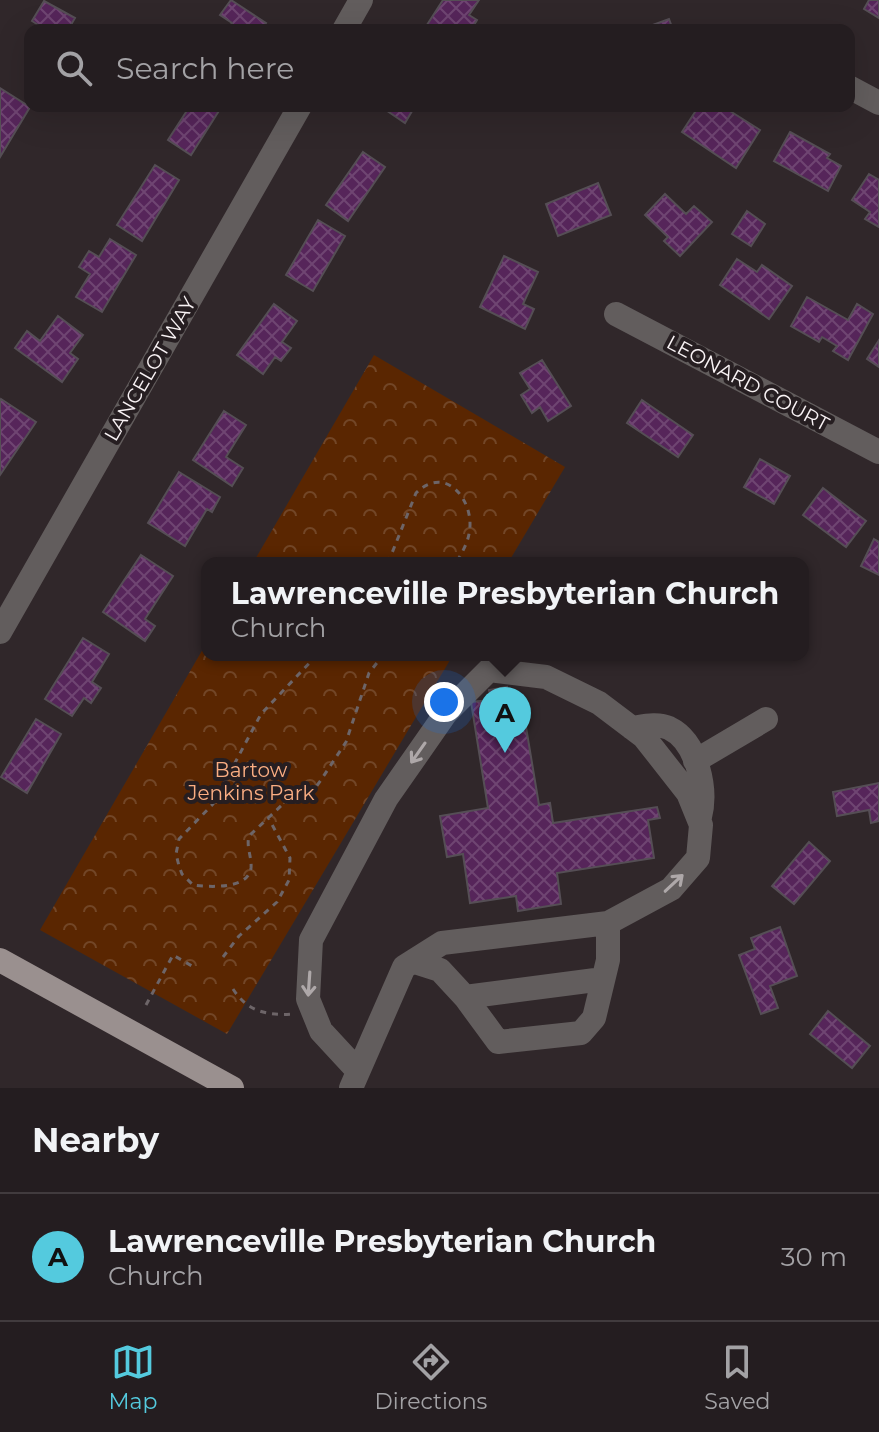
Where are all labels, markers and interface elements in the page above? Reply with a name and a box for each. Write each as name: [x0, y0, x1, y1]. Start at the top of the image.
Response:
search box: [24, 24, 855, 112]
icon: search: [52, 46, 96, 90]
text: Search here: [116, 50, 294, 87]
street label: LANCELOT WAY: [99, 292, 201, 445]
street label: LEONARD COURT: [663, 330, 834, 436]
popup: [201, 557, 809, 661]
text: Lawrenceville Presbyterian Church: [231, 575, 779, 612]
text: Church: [231, 612, 326, 644]
your location: [424, 682, 464, 722]
pin: A: [479, 687, 531, 753]
one-way arrow: [410, 742, 427, 763]
park label: Bartow Jenkins Park: [186, 758, 315, 805]
one-way arrow: [664, 873, 684, 892]
one-way arrow: [301, 970, 316, 997]
text: Nearby: [32, 1119, 159, 1161]
text: Lawrenceville Presbyterian Church: [108, 1223, 656, 1260]
text: A: [48, 1241, 68, 1273]
text: 30 m: [781, 1241, 847, 1273]
text: Church: [108, 1260, 204, 1292]
tab: Map: [109, 1340, 157, 1415]
tab: Directions: [375, 1340, 487, 1415]
tab: Saved: [704, 1340, 770, 1415]

